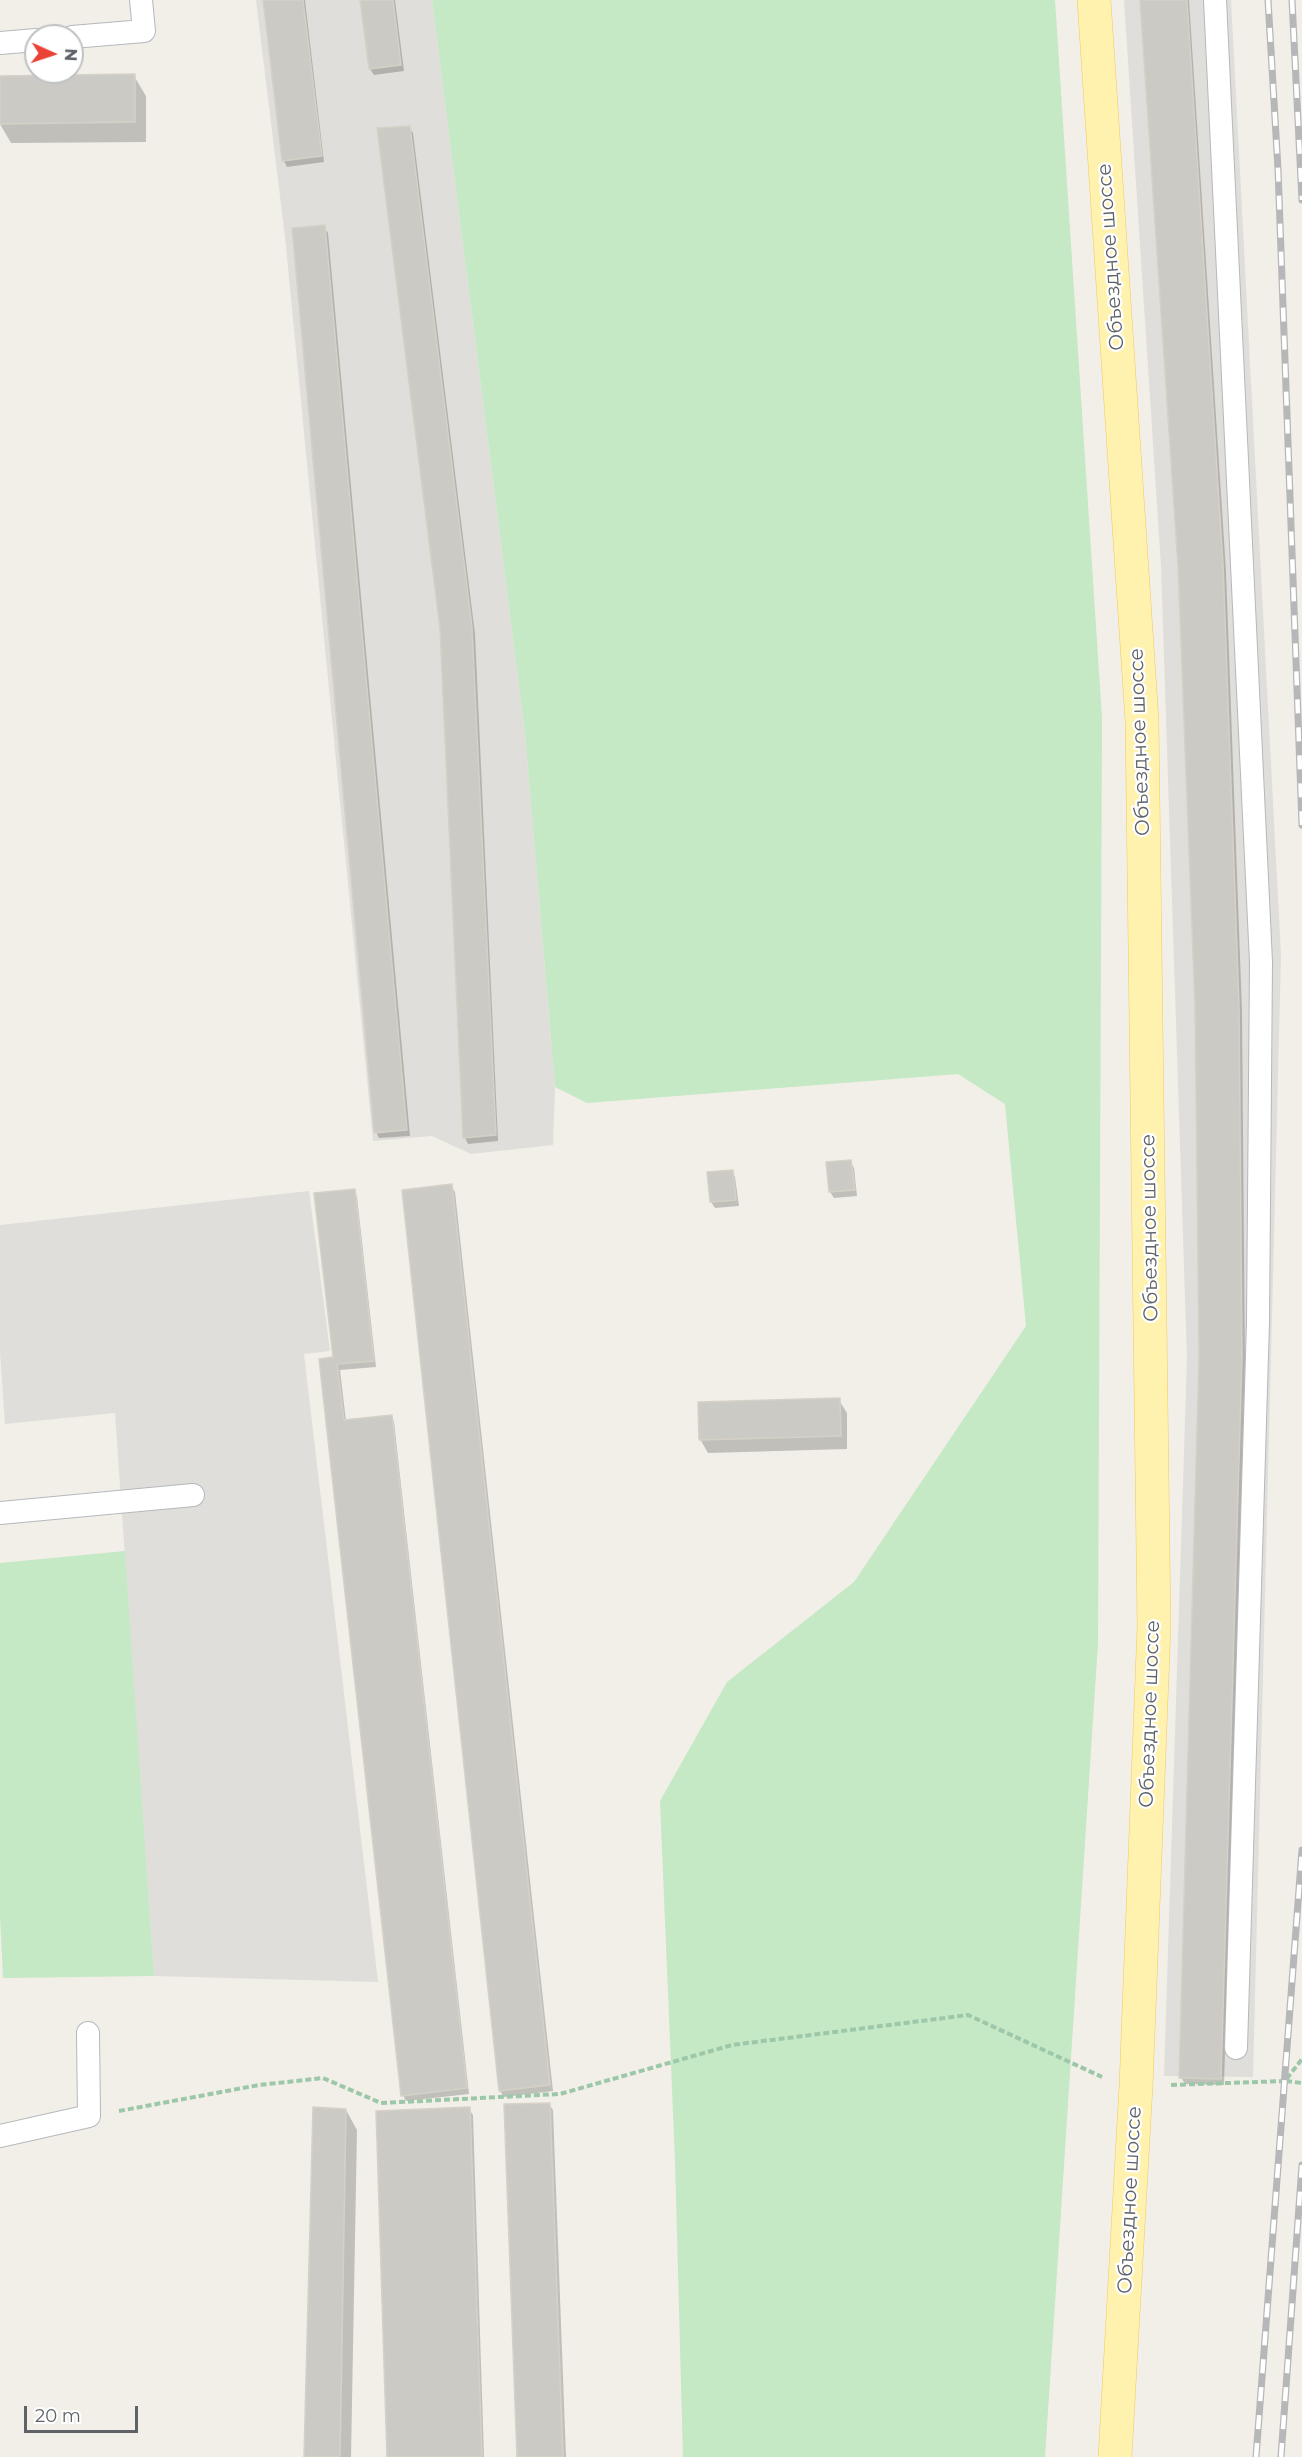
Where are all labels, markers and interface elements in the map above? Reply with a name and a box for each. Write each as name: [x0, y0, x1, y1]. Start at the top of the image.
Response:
north arrow: [24, 24, 84, 84]
text: N: [61, 48, 80, 62]
street label: Объездное шоссе: [1092, 162, 1130, 352]
street label: Объездное шоссе: [1125, 648, 1155, 836]
street label: Объездное шоссе: [1136, 1134, 1164, 1322]
street label: Объездное шоссе: [1135, 1620, 1165, 1808]
street label: Объездное шоссе: [1113, 2106, 1147, 2294]
scale bar: [27, 2394, 141, 2432]
text: 20 m: [35, 2405, 81, 2427]

